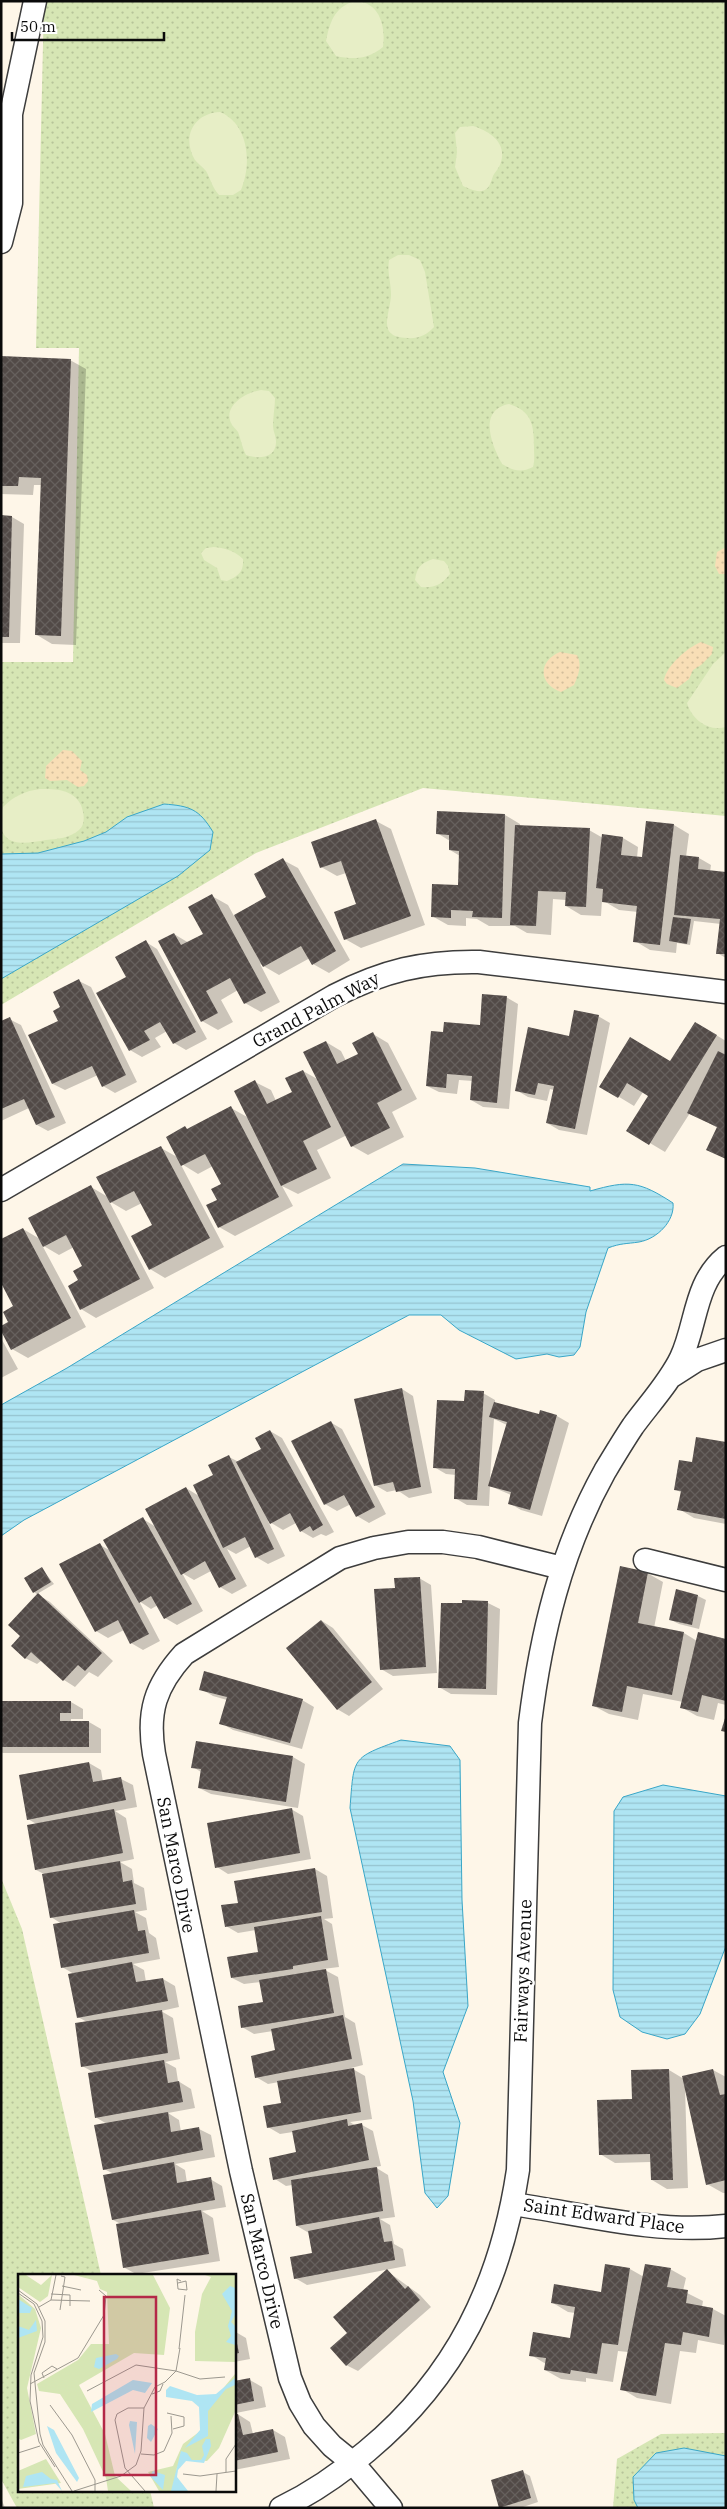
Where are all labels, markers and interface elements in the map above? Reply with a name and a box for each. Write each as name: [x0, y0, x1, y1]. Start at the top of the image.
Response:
scale bar: [12, 10, 165, 42]
text: 50 m: [20, 17, 56, 36]
street label: Grand Palm Way: [248, 966, 384, 1053]
street label: San Marco Drive: [152, 1795, 201, 1935]
street label: Fairways Avenue: [508, 1899, 537, 2043]
street label: San Marco Drive: [236, 2191, 289, 2331]
street label: Saint Edward Place: [522, 2193, 686, 2238]
inset map: [18, 2274, 235, 2492]

